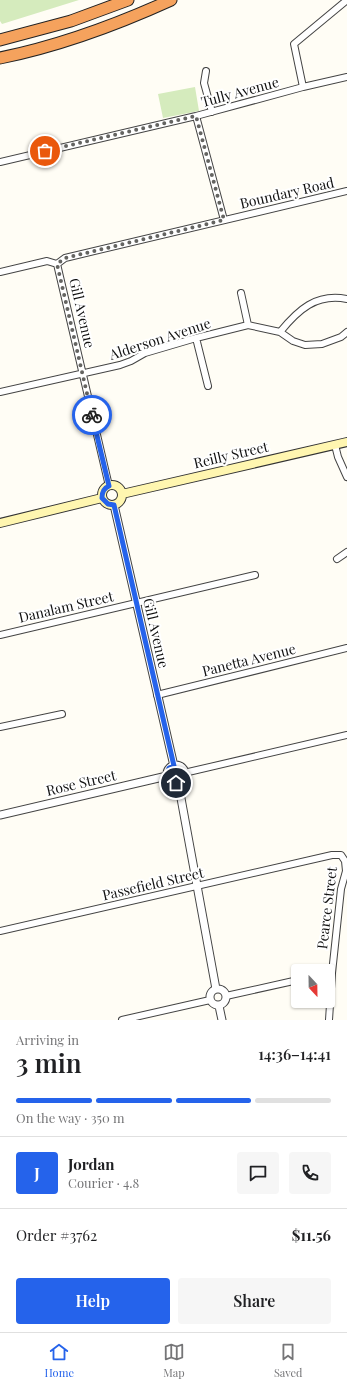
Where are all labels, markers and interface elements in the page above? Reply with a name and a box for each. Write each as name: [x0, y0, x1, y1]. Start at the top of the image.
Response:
street label: Tully Avenue: [199, 72, 281, 111]
pin: [28, 134, 62, 168]
icon: bag: [34, 140, 56, 162]
street label: Boundary Road: [238, 172, 336, 213]
street label: Gill Avenue: [65, 276, 100, 350]
street label: Alderson Avenue: [106, 313, 213, 364]
courier: [72, 395, 112, 435]
icon: bike: [81, 404, 103, 426]
street label: Reilly Street: [192, 436, 271, 472]
street label: Danalam Street: [17, 586, 116, 627]
street label: Gill Avenue: [139, 596, 174, 670]
street label: Panetta Avenue: [200, 639, 298, 680]
street label: Rose Street: [44, 765, 119, 800]
pin: [159, 766, 193, 800]
icon: home: [165, 772, 187, 794]
street label: Passefield Street: [100, 862, 206, 904]
street label: Pearce Street: [312, 865, 341, 950]
north arrow: [291, 964, 335, 1008]
map controls: [291, 964, 335, 1008]
text: Arriving in: [16, 1031, 79, 1048]
text: 14:36–14:41: [258, 1044, 331, 1064]
text: 3 min: [16, 1045, 82, 1080]
text: On the way · 350 m: [16, 1109, 124, 1126]
button: chat: [237, 1152, 279, 1194]
button: phone: [289, 1152, 331, 1194]
text: Jordan: [68, 1154, 114, 1174]
text: J: [34, 1163, 40, 1183]
text: Courier · 4.8: [68, 1174, 139, 1191]
text: Order #3762: [16, 1225, 97, 1245]
text: $11.56: [292, 1225, 331, 1245]
button: Help: [16, 1278, 170, 1324]
button: Share: [178, 1278, 331, 1324]
tab: Home: [44, 1341, 74, 1380]
tab: Map: [163, 1341, 185, 1380]
tab: Saved: [274, 1341, 302, 1380]

